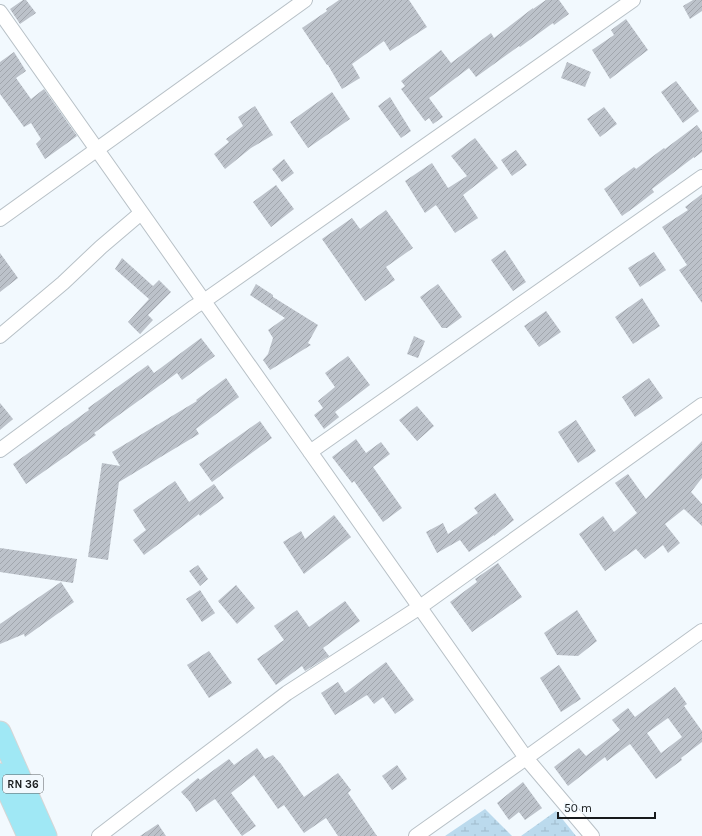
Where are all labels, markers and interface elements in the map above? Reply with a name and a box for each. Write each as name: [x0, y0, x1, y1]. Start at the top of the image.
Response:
road number: RN 36: [3, 775, 43, 793]
scale bar: [558, 794, 655, 820]
text: 50 m: [564, 801, 592, 815]

